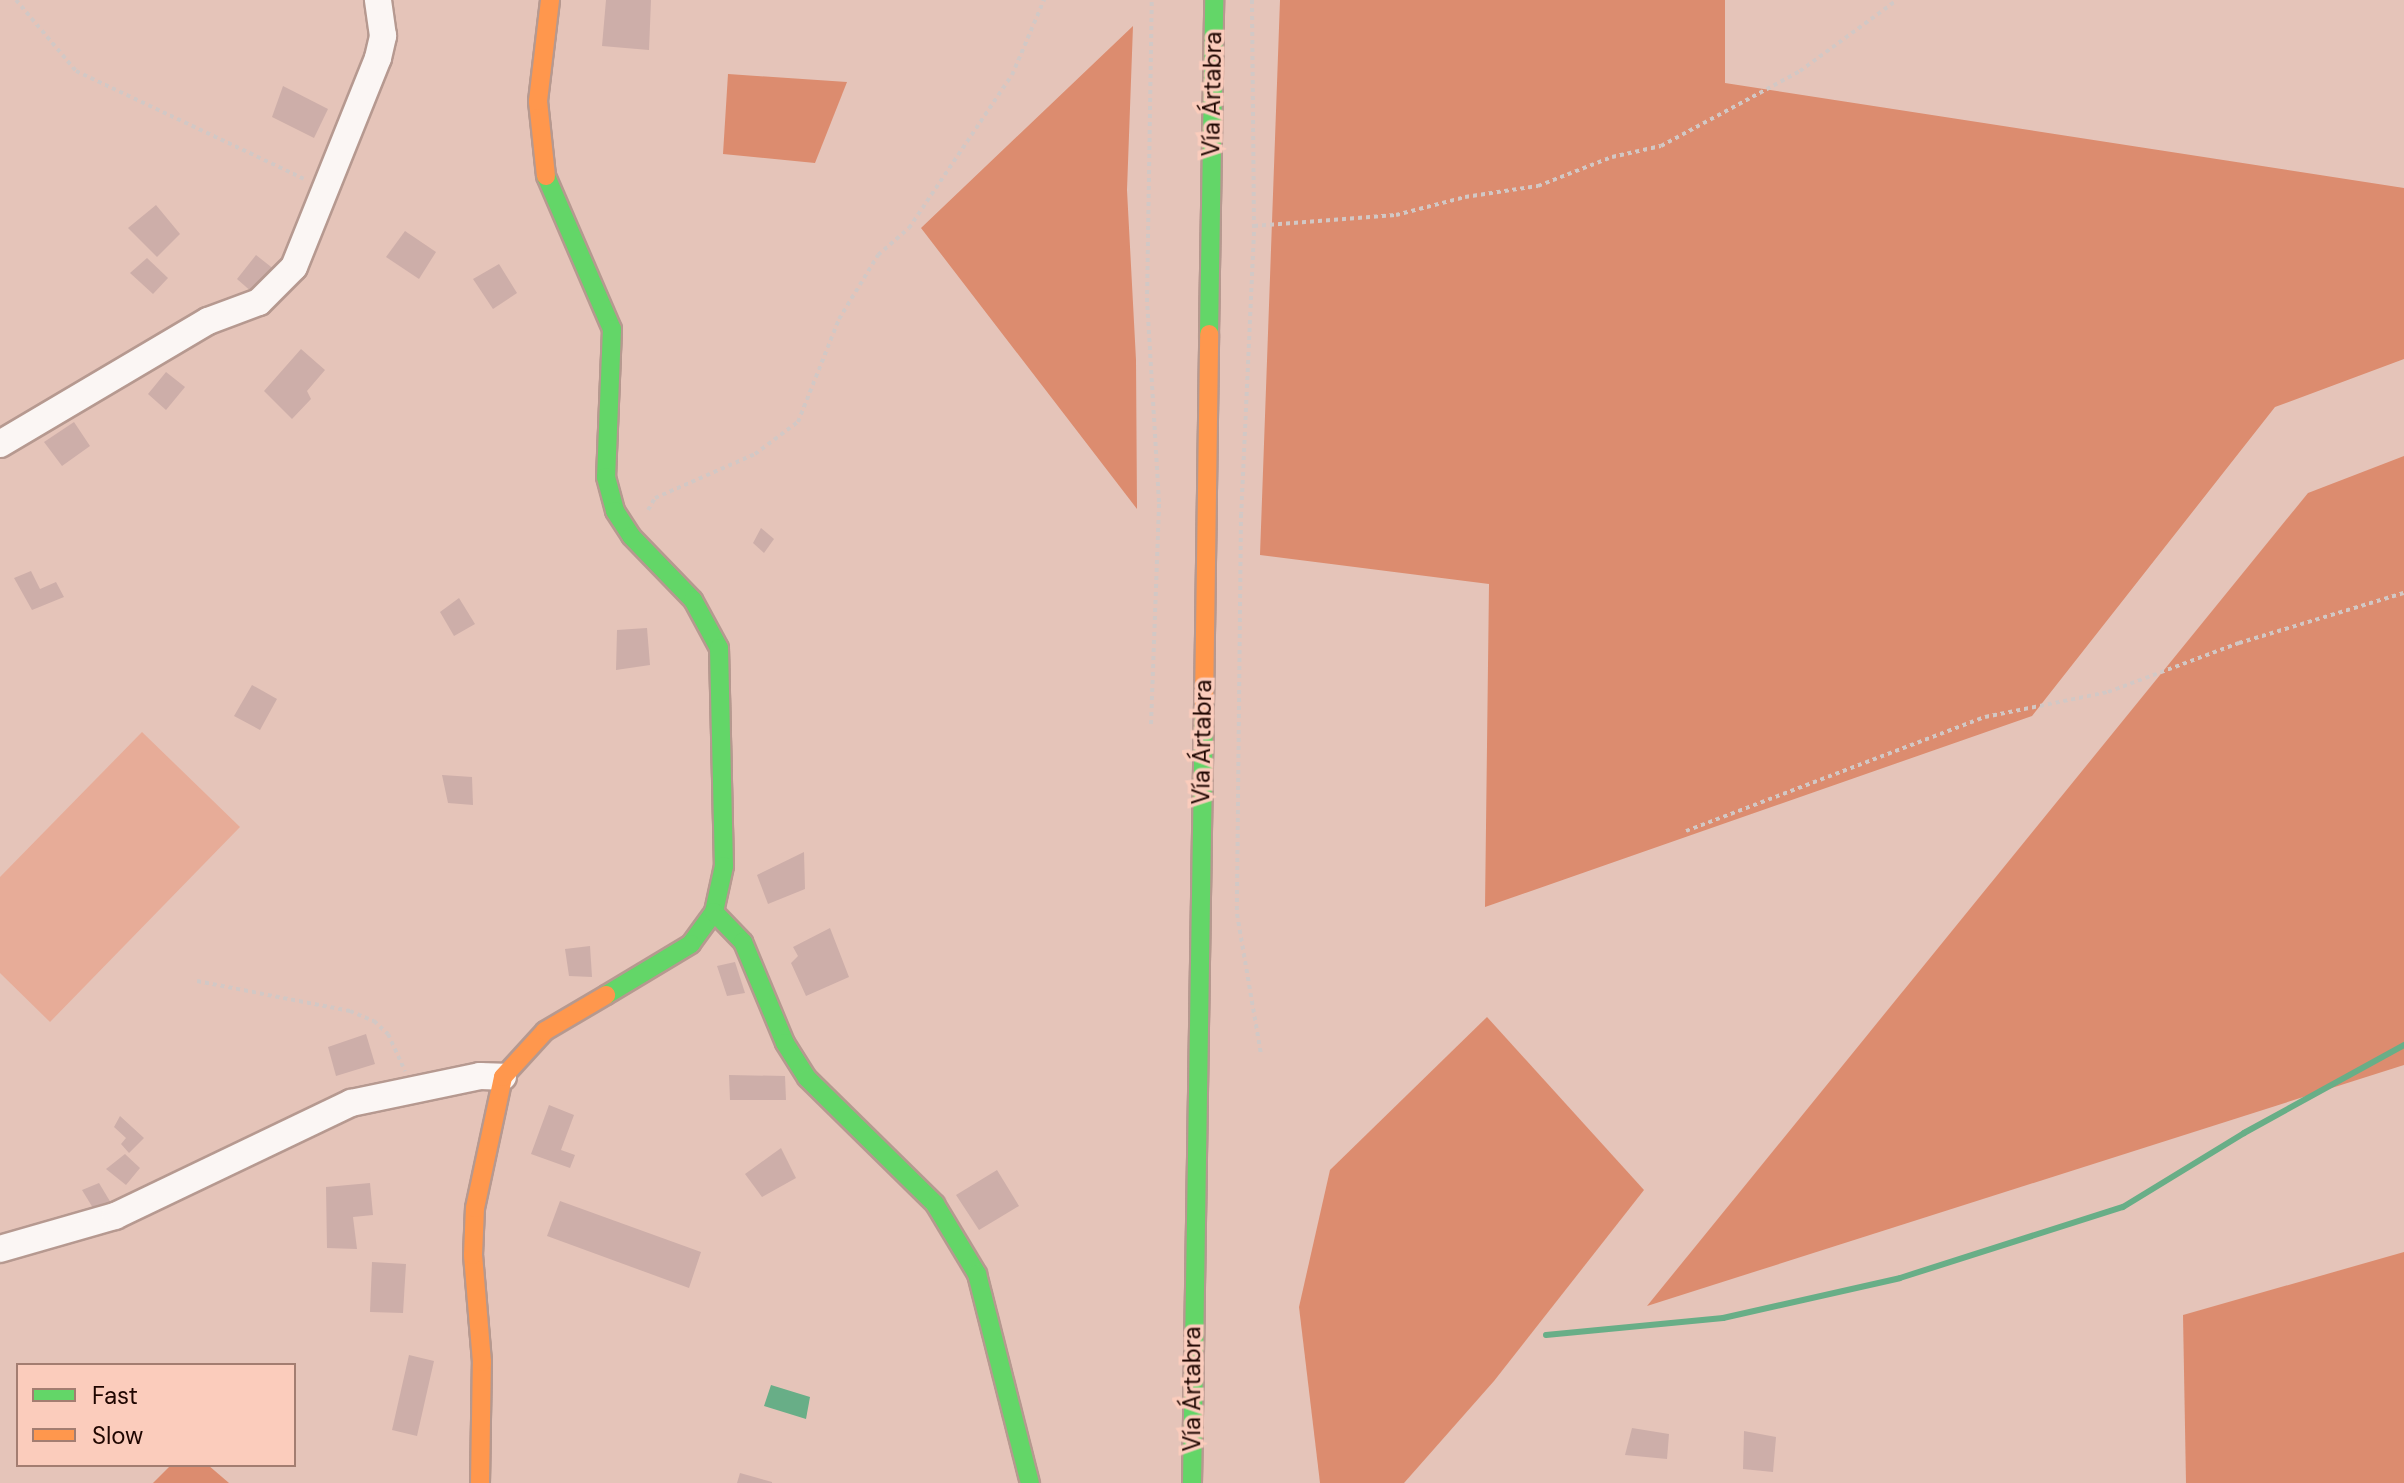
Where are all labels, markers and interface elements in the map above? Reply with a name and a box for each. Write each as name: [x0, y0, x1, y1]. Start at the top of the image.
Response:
street label: Vía Ártabra: [1197, 31, 1227, 157]
street label: Vía Ártabra: [1187, 679, 1217, 805]
street label: Vía Ártabra: [1178, 1326, 1206, 1452]
legend: [16, 1363, 296, 1467]
text: Fast: [92, 1380, 138, 1411]
text: Slow: [92, 1420, 143, 1451]

